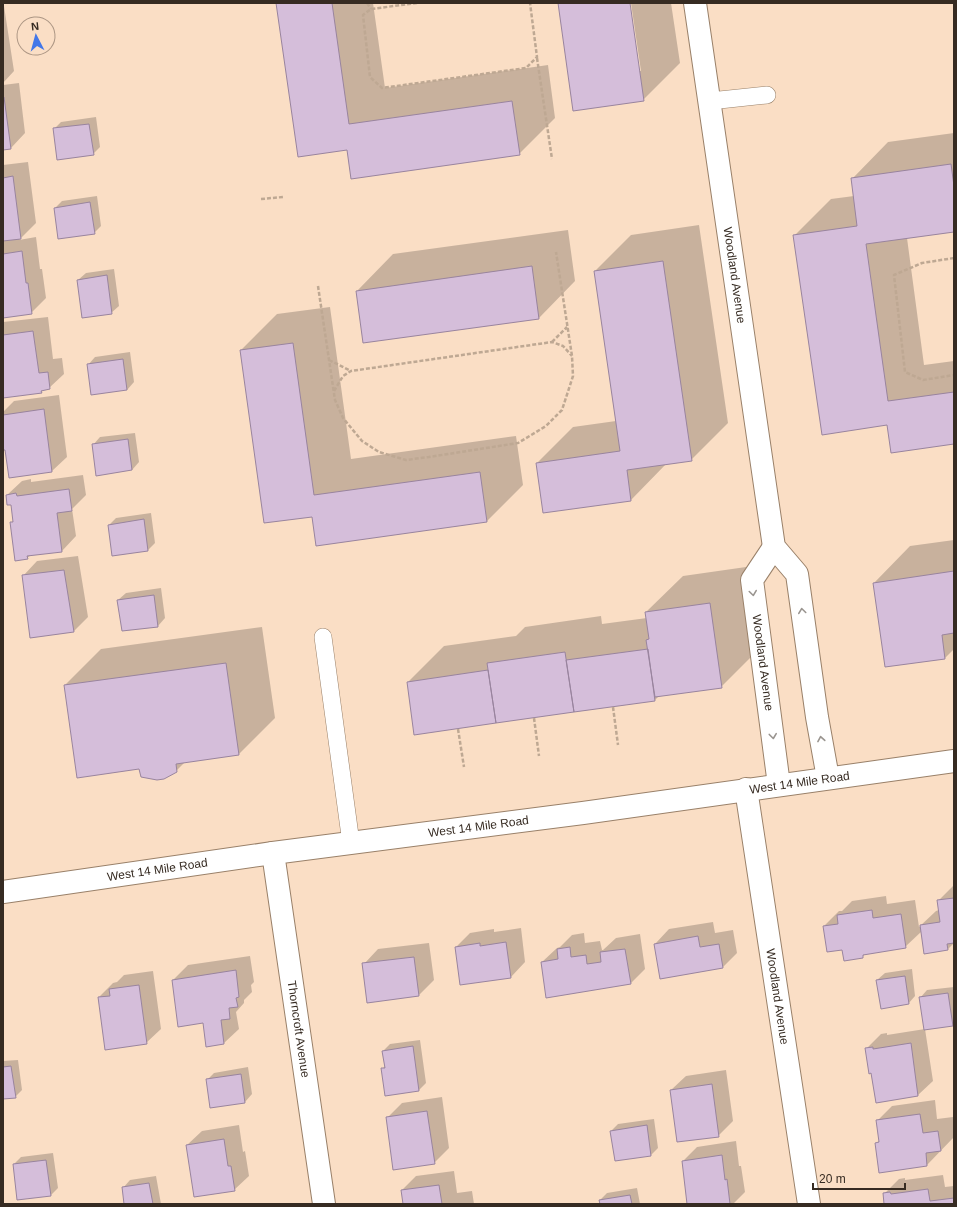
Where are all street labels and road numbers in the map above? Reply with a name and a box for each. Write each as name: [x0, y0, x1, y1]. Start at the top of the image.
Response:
street label: Woodland Avenue: [721, 226, 748, 325]
street label: Woodland Avenue: [750, 614, 776, 712]
street label: West 14 Mile Road: [748, 769, 851, 797]
street label: West 14 Mile Road: [427, 813, 530, 840]
street label: West 14 Mile Road: [106, 856, 209, 884]
street label: Woodland Avenue: [763, 948, 792, 1046]
street label: Thorncroft Avenue: [285, 980, 313, 1079]

